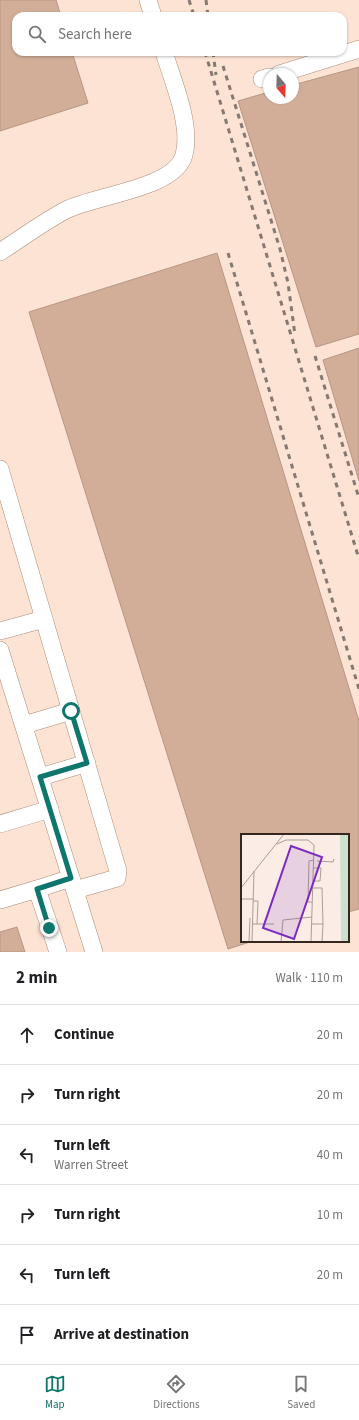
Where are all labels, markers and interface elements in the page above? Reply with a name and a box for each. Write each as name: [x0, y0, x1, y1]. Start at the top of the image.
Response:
search box: [12, 12, 347, 56]
icon: search: [26, 23, 48, 45]
text: Search here: [58, 24, 132, 45]
north arrow: [263, 68, 299, 104]
route start: [62, 702, 80, 720]
inset map: [241, 834, 349, 942]
route end: [40, 919, 58, 937]
text: 2 min: [16, 966, 57, 990]
text: Walk · 110 m: [275, 969, 343, 987]
icon: ahead: [16, 1024, 38, 1046]
text: Continue: [54, 1024, 114, 1045]
text: 20 m: [317, 1026, 343, 1044]
icon: right: [16, 1084, 38, 1106]
text: Turn right: [54, 1084, 120, 1105]
text: 20 m: [317, 1086, 343, 1104]
text: Turn left: [54, 1135, 110, 1156]
icon: left: [16, 1144, 38, 1166]
text: 40 m: [317, 1146, 343, 1164]
text: Warren Street: [54, 1156, 128, 1174]
icon: right: [16, 1204, 38, 1226]
text: Turn right: [54, 1204, 120, 1225]
text: 10 m: [317, 1206, 343, 1224]
icon: left: [16, 1264, 38, 1286]
text: Turn left: [54, 1264, 110, 1285]
text: 20 m: [317, 1266, 343, 1284]
icon: arrive: [16, 1324, 38, 1346]
text: Arrive at destination: [54, 1324, 189, 1345]
tab: Map: [44, 1373, 66, 1412]
tab: Directions: [153, 1373, 200, 1412]
tab: Saved: [287, 1373, 315, 1412]

